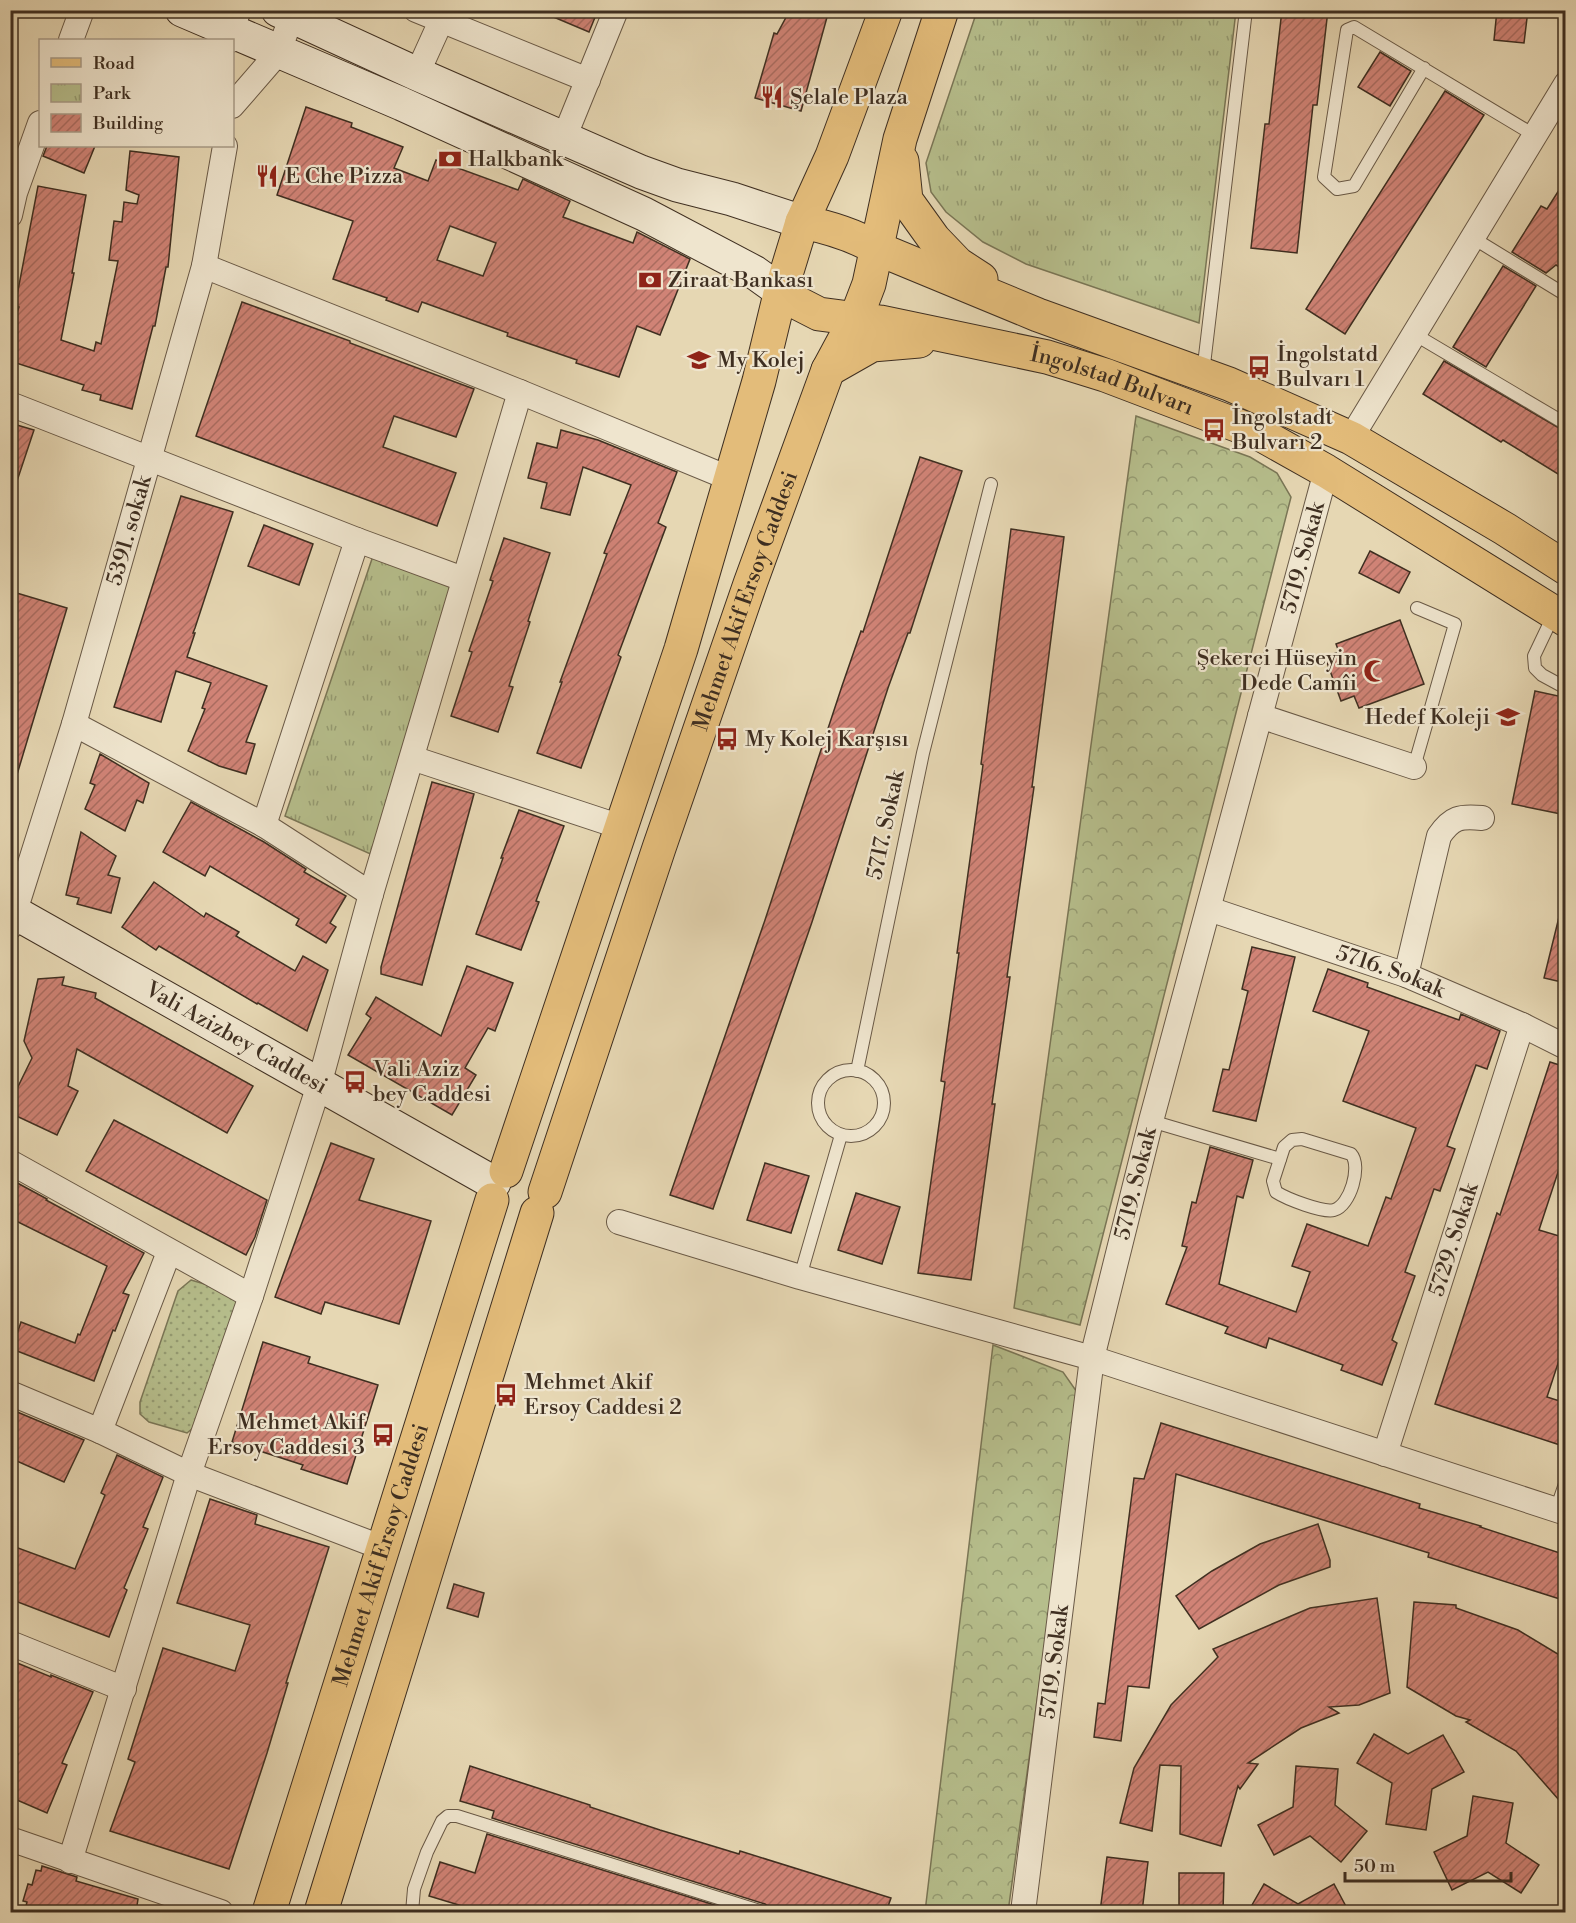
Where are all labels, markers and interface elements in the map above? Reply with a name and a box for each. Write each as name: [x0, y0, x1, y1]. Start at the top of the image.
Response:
legend: [39, 39, 234, 147]
text: Road: [93, 52, 136, 75]
text: Park: [93, 82, 132, 105]
restaurant icon: Şelale Plaza: [759, 84, 785, 110]
place label: Şelale Plaza: [790, 84, 909, 111]
text: Building: [92, 112, 164, 135]
bank icon: Halkbank: [437, 146, 463, 172]
place label: Halkbank: [468, 146, 565, 173]
restaurant icon: E Che Pizza: [254, 163, 280, 189]
place label: E Che Pizza: [285, 163, 404, 190]
bank icon: Ziraat Bankası: [637, 267, 663, 293]
place label: Ziraat Bankası: [668, 267, 814, 294]
street label: İngolstad Bulvarı: [1028, 339, 1198, 421]
place label: İngolstatd Bulvarı 1: [1276, 340, 1379, 393]
school or university icon: My Kolej: [686, 347, 712, 373]
place label: My Kolej: [717, 347, 805, 374]
bus stop icon: İngolstatd Bulvarı 1: [1246, 354, 1272, 380]
place label: İngolstadt Bulvarı 2: [1231, 403, 1333, 456]
bus stop icon: İngolstadt Bulvarı 2: [1201, 417, 1227, 443]
street label: Mehmet Akif Ersoy Caddesi: [687, 467, 803, 734]
street label: 5391. sokak: [100, 471, 158, 589]
street label: 5719. Sokak: [1275, 497, 1331, 616]
place label: Şekerci Hüseyin Dede Camîi: [1197, 645, 1357, 697]
mosque icon: Şekerci Hüseyin Dede Camîi: [1362, 658, 1388, 684]
place label: Hedef Koleji: [1365, 704, 1490, 731]
school or university icon: Hedef Koleji: [1495, 704, 1521, 730]
bus stop icon: My Kolej Karşısı: [714, 726, 740, 752]
place label: My Kolej Karşısı: [745, 726, 909, 753]
street label: 5717. Sokak: [861, 766, 911, 882]
street label: 5716. Sokak: [1332, 939, 1451, 1004]
street label: Vali Azizbey Caddesi: [140, 975, 332, 1100]
place label: Vali Aziz bey Caddesi: [372, 1056, 491, 1108]
bus stop icon: Vali Aziz bey Caddesi: [342, 1069, 368, 1095]
street label: 5719. Sokak: [1108, 1123, 1163, 1242]
street label: 5729. Sokak: [1423, 1178, 1485, 1300]
place label: Mehmet Akif Ersoy Caddesi 2: [524, 1369, 682, 1421]
bus stop icon: Mehmet Akif Ersoy Caddesi 2: [493, 1382, 519, 1408]
place label: Mehmet Akif Ersoy Caddesi 3: [208, 1409, 366, 1461]
street label: Mehmet Akif Ersoy Caddesi: [327, 1420, 435, 1690]
bus stop icon: Mehmet Akif Ersoy Caddesi 3: [370, 1422, 396, 1448]
street label: 5719. Sokak: [1034, 1602, 1075, 1720]
scale bar: [1345, 1845, 1512, 1883]
text: 50 m: [1354, 1855, 1396, 1878]

